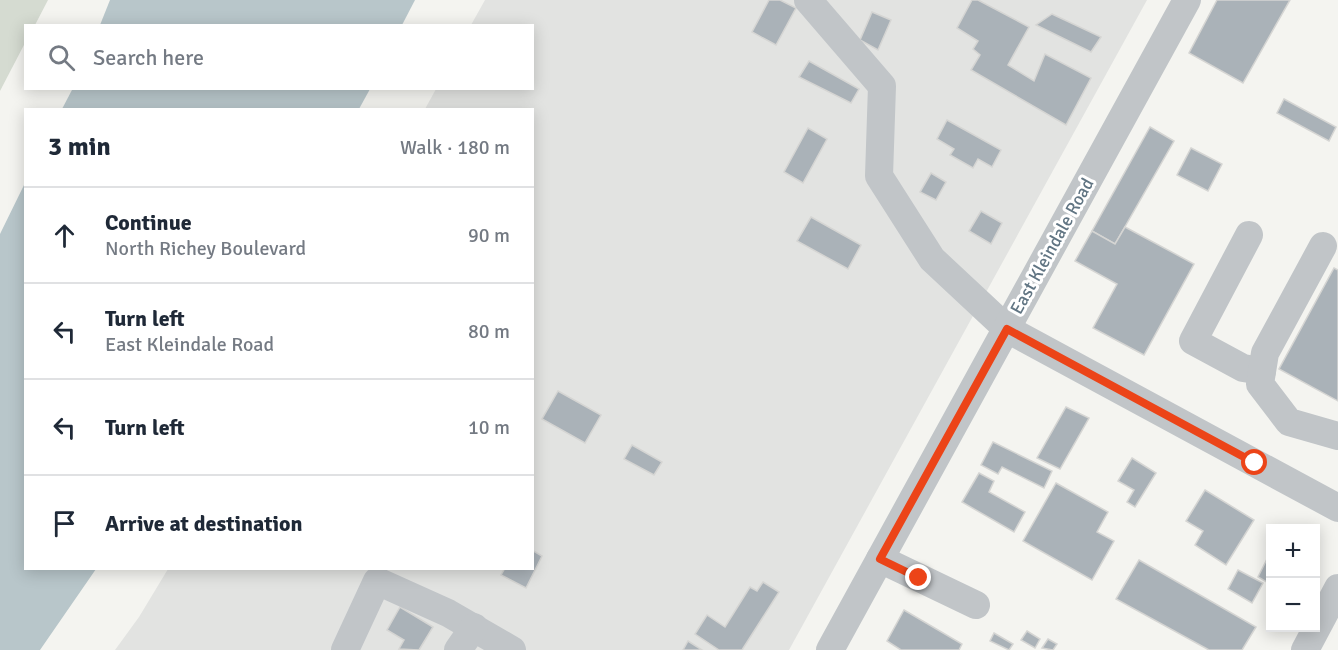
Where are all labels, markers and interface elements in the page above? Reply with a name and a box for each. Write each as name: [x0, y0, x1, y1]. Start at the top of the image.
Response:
search box: [24, 24, 534, 90]
icon: search: [45, 41, 78, 74]
text: Search here: [93, 44, 204, 71]
text: 3 min: [48, 131, 111, 163]
text: Walk · 180 m: [400, 135, 510, 160]
street label: East Kleindale Road: [1006, 174, 1098, 318]
text: Continue: [105, 209, 192, 236]
icon: ahead: [48, 219, 81, 252]
text: 90 m: [468, 223, 510, 248]
text: North Richey Boulevard: [105, 236, 306, 261]
text: Turn left: [105, 305, 185, 332]
icon: left: [48, 315, 81, 348]
text: 80 m: [468, 319, 510, 344]
text: East Kleindale Road: [105, 332, 274, 357]
icon: left: [48, 411, 81, 444]
text: Turn left: [105, 414, 185, 441]
text: 10 m: [468, 415, 510, 440]
route start: [1241, 449, 1267, 475]
icon: arrive: [48, 507, 81, 540]
text: Arrive at destination: [105, 510, 302, 537]
map controls: [1266, 524, 1320, 632]
button: +: [1266, 524, 1320, 578]
route end: [905, 564, 931, 590]
button: −: [1266, 578, 1320, 632]

